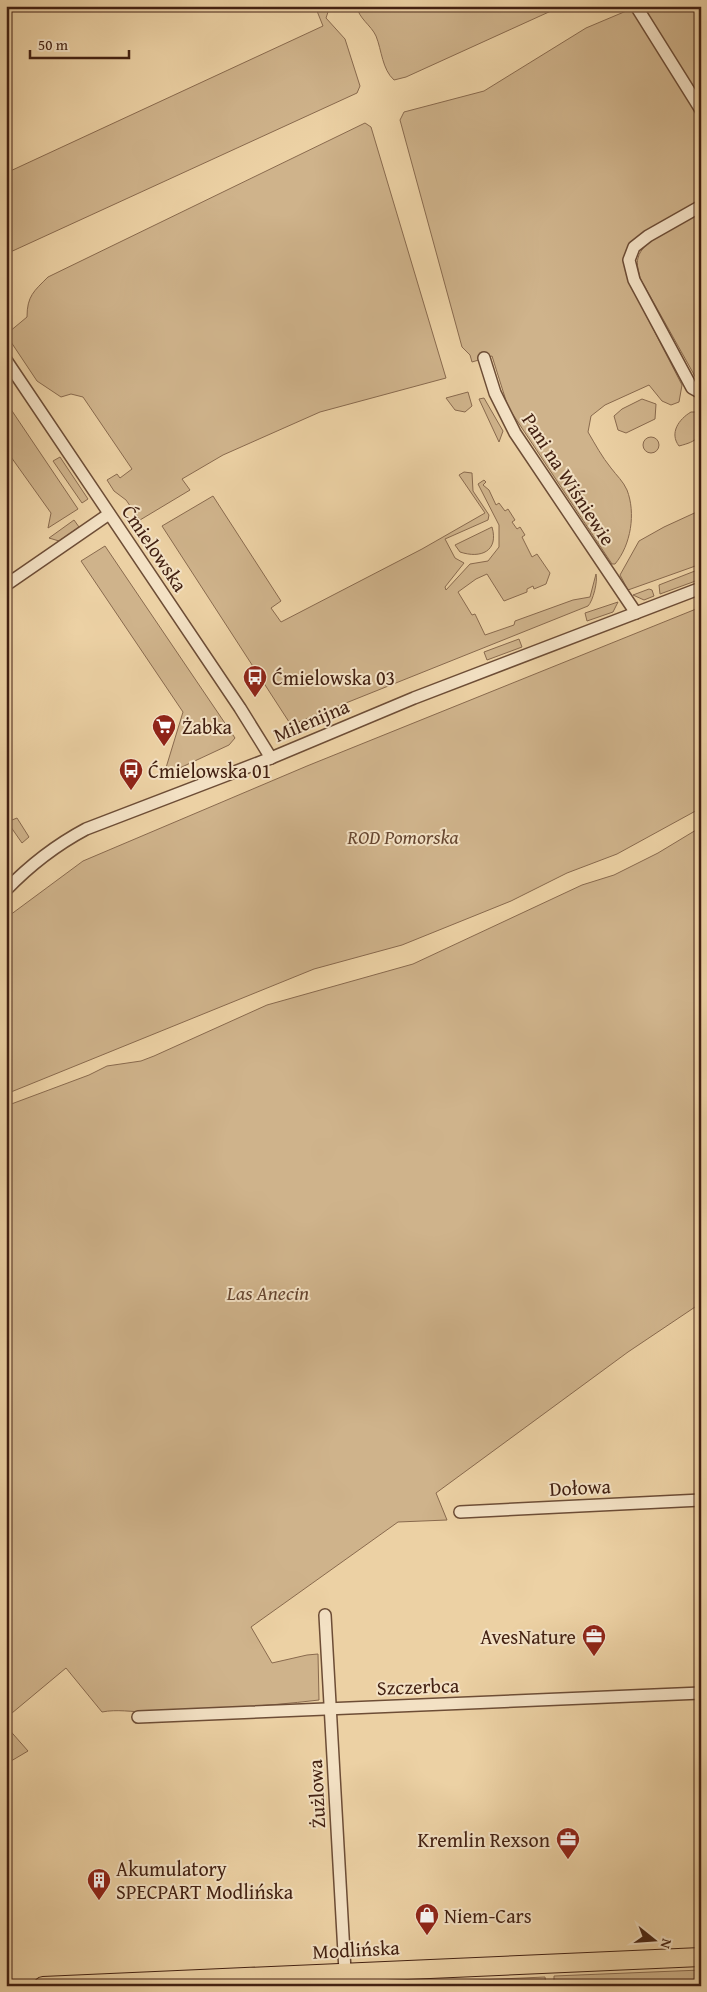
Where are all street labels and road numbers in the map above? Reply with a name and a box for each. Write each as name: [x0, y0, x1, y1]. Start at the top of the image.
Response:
street label: Pani na Wiśniewie: [515, 407, 623, 551]
street label: Ćmielowska: [115, 499, 195, 598]
street label: Milenijna: [269, 691, 354, 749]
street label: Dołowa: [549, 1471, 612, 1503]
street label: Szczerbca: [376, 1670, 460, 1702]
street label: Żużlowa: [300, 1758, 332, 1829]
street label: Modlińska: [312, 1932, 401, 1966]

